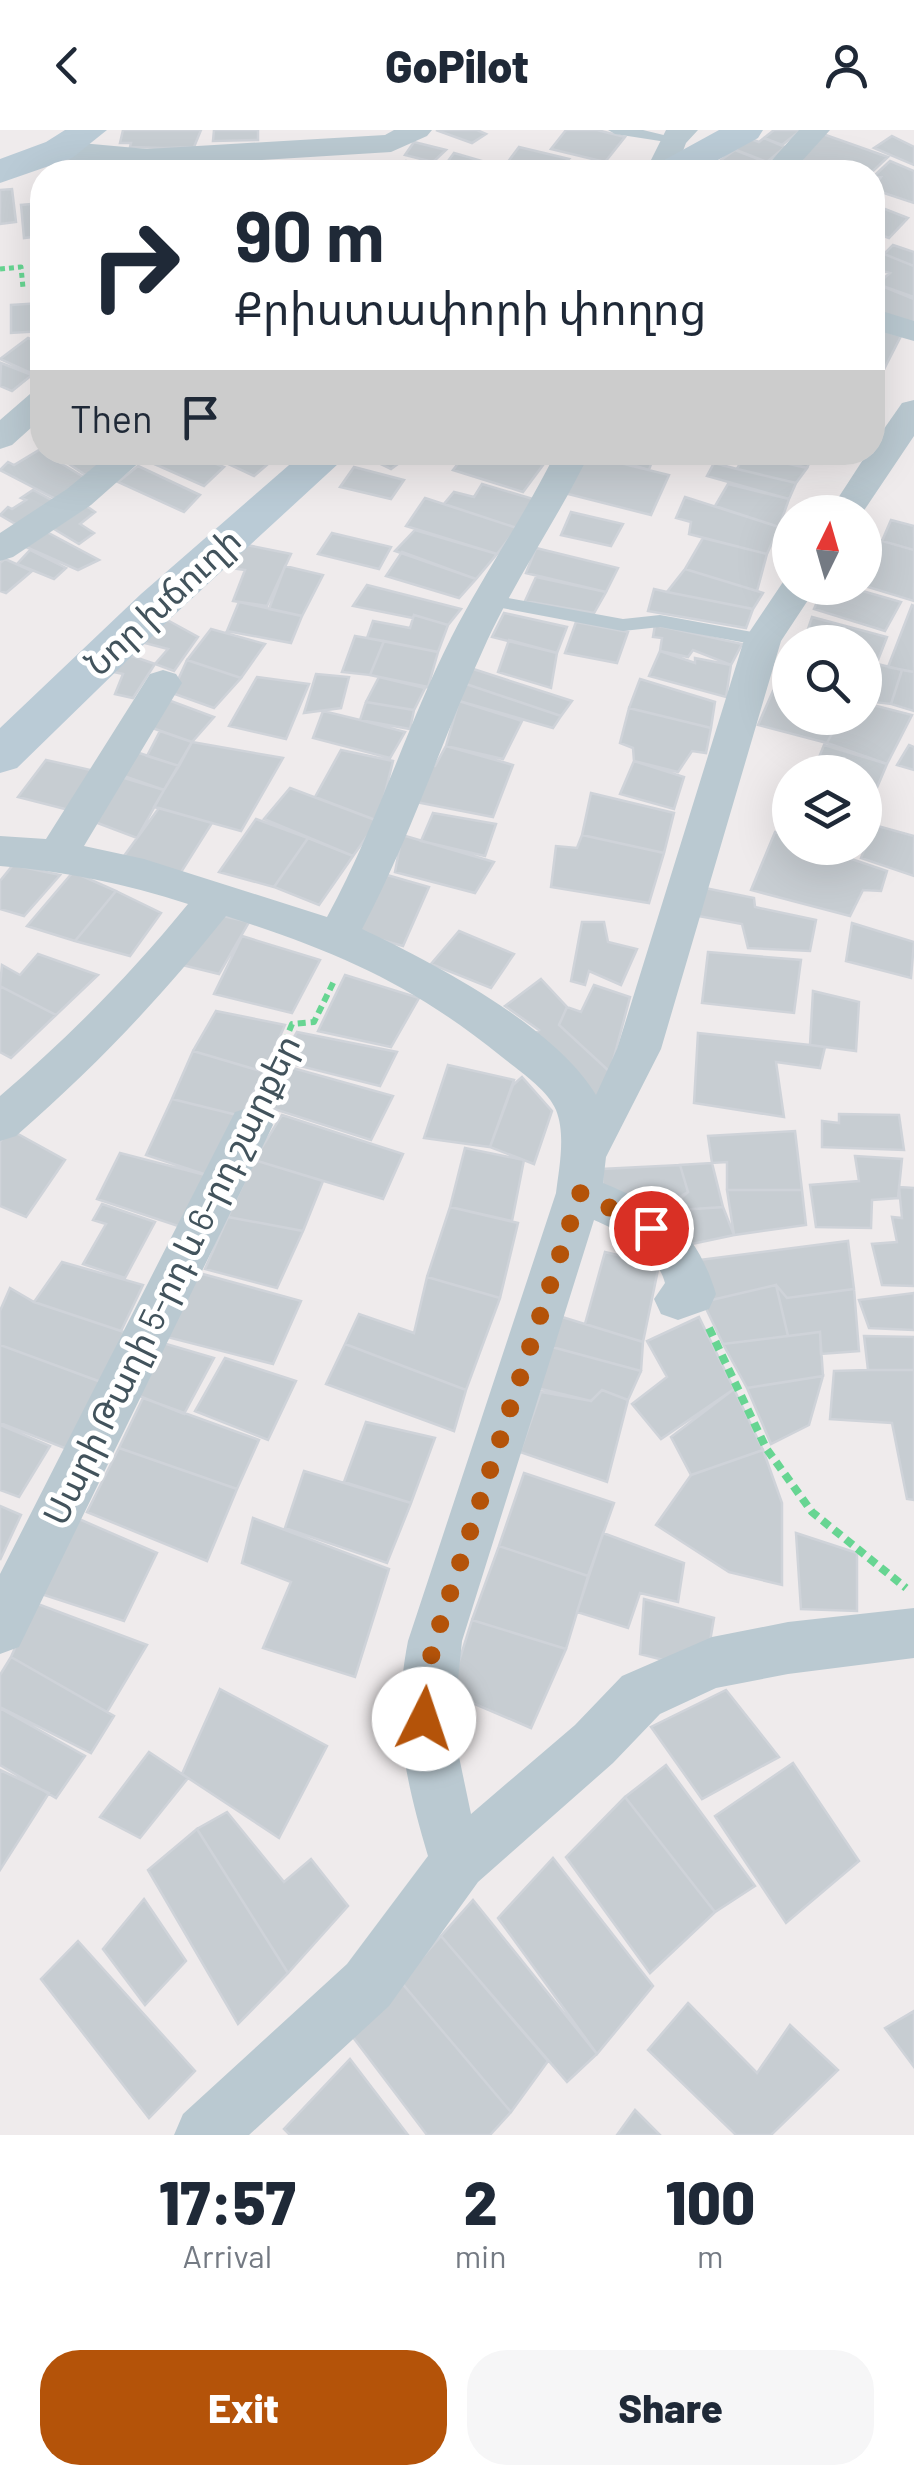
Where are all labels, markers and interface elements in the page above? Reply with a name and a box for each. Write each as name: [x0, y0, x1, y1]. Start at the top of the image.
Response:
icon: back: [40, 38, 95, 93]
text: GoPilot: [385, 38, 529, 92]
icon: person: [819, 38, 874, 93]
text: 90 m: [235, 192, 385, 276]
icon: right: [70, 200, 200, 330]
text: Քրիստափորի փողոց: [235, 280, 707, 334]
icon: arrive: [173, 390, 228, 445]
text: Then: [70, 395, 153, 441]
north arrow: [772, 495, 882, 605]
map controls: [772, 495, 882, 865]
street label: Նոր խճուղի: [75, 518, 249, 684]
button: search: [772, 625, 882, 735]
button: layers: [772, 755, 882, 865]
street label: Սարի Թաղի 5-րդ և 6-րդ շարքեր: [33, 1027, 308, 1532]
pin: [609, 1186, 694, 1271]
icon: arrive: [624, 1201, 679, 1256]
position arrow: [372, 1667, 476, 1771]
text: 17:57: [159, 2165, 296, 2237]
text: 2: [464, 2165, 498, 2237]
text: 100: [665, 2165, 755, 2237]
text: Arrival: [183, 2236, 272, 2274]
text: min: [455, 2236, 507, 2274]
text: m: [697, 2236, 723, 2274]
button: Exit: [40, 2350, 447, 2465]
button: Share: [467, 2350, 874, 2465]

